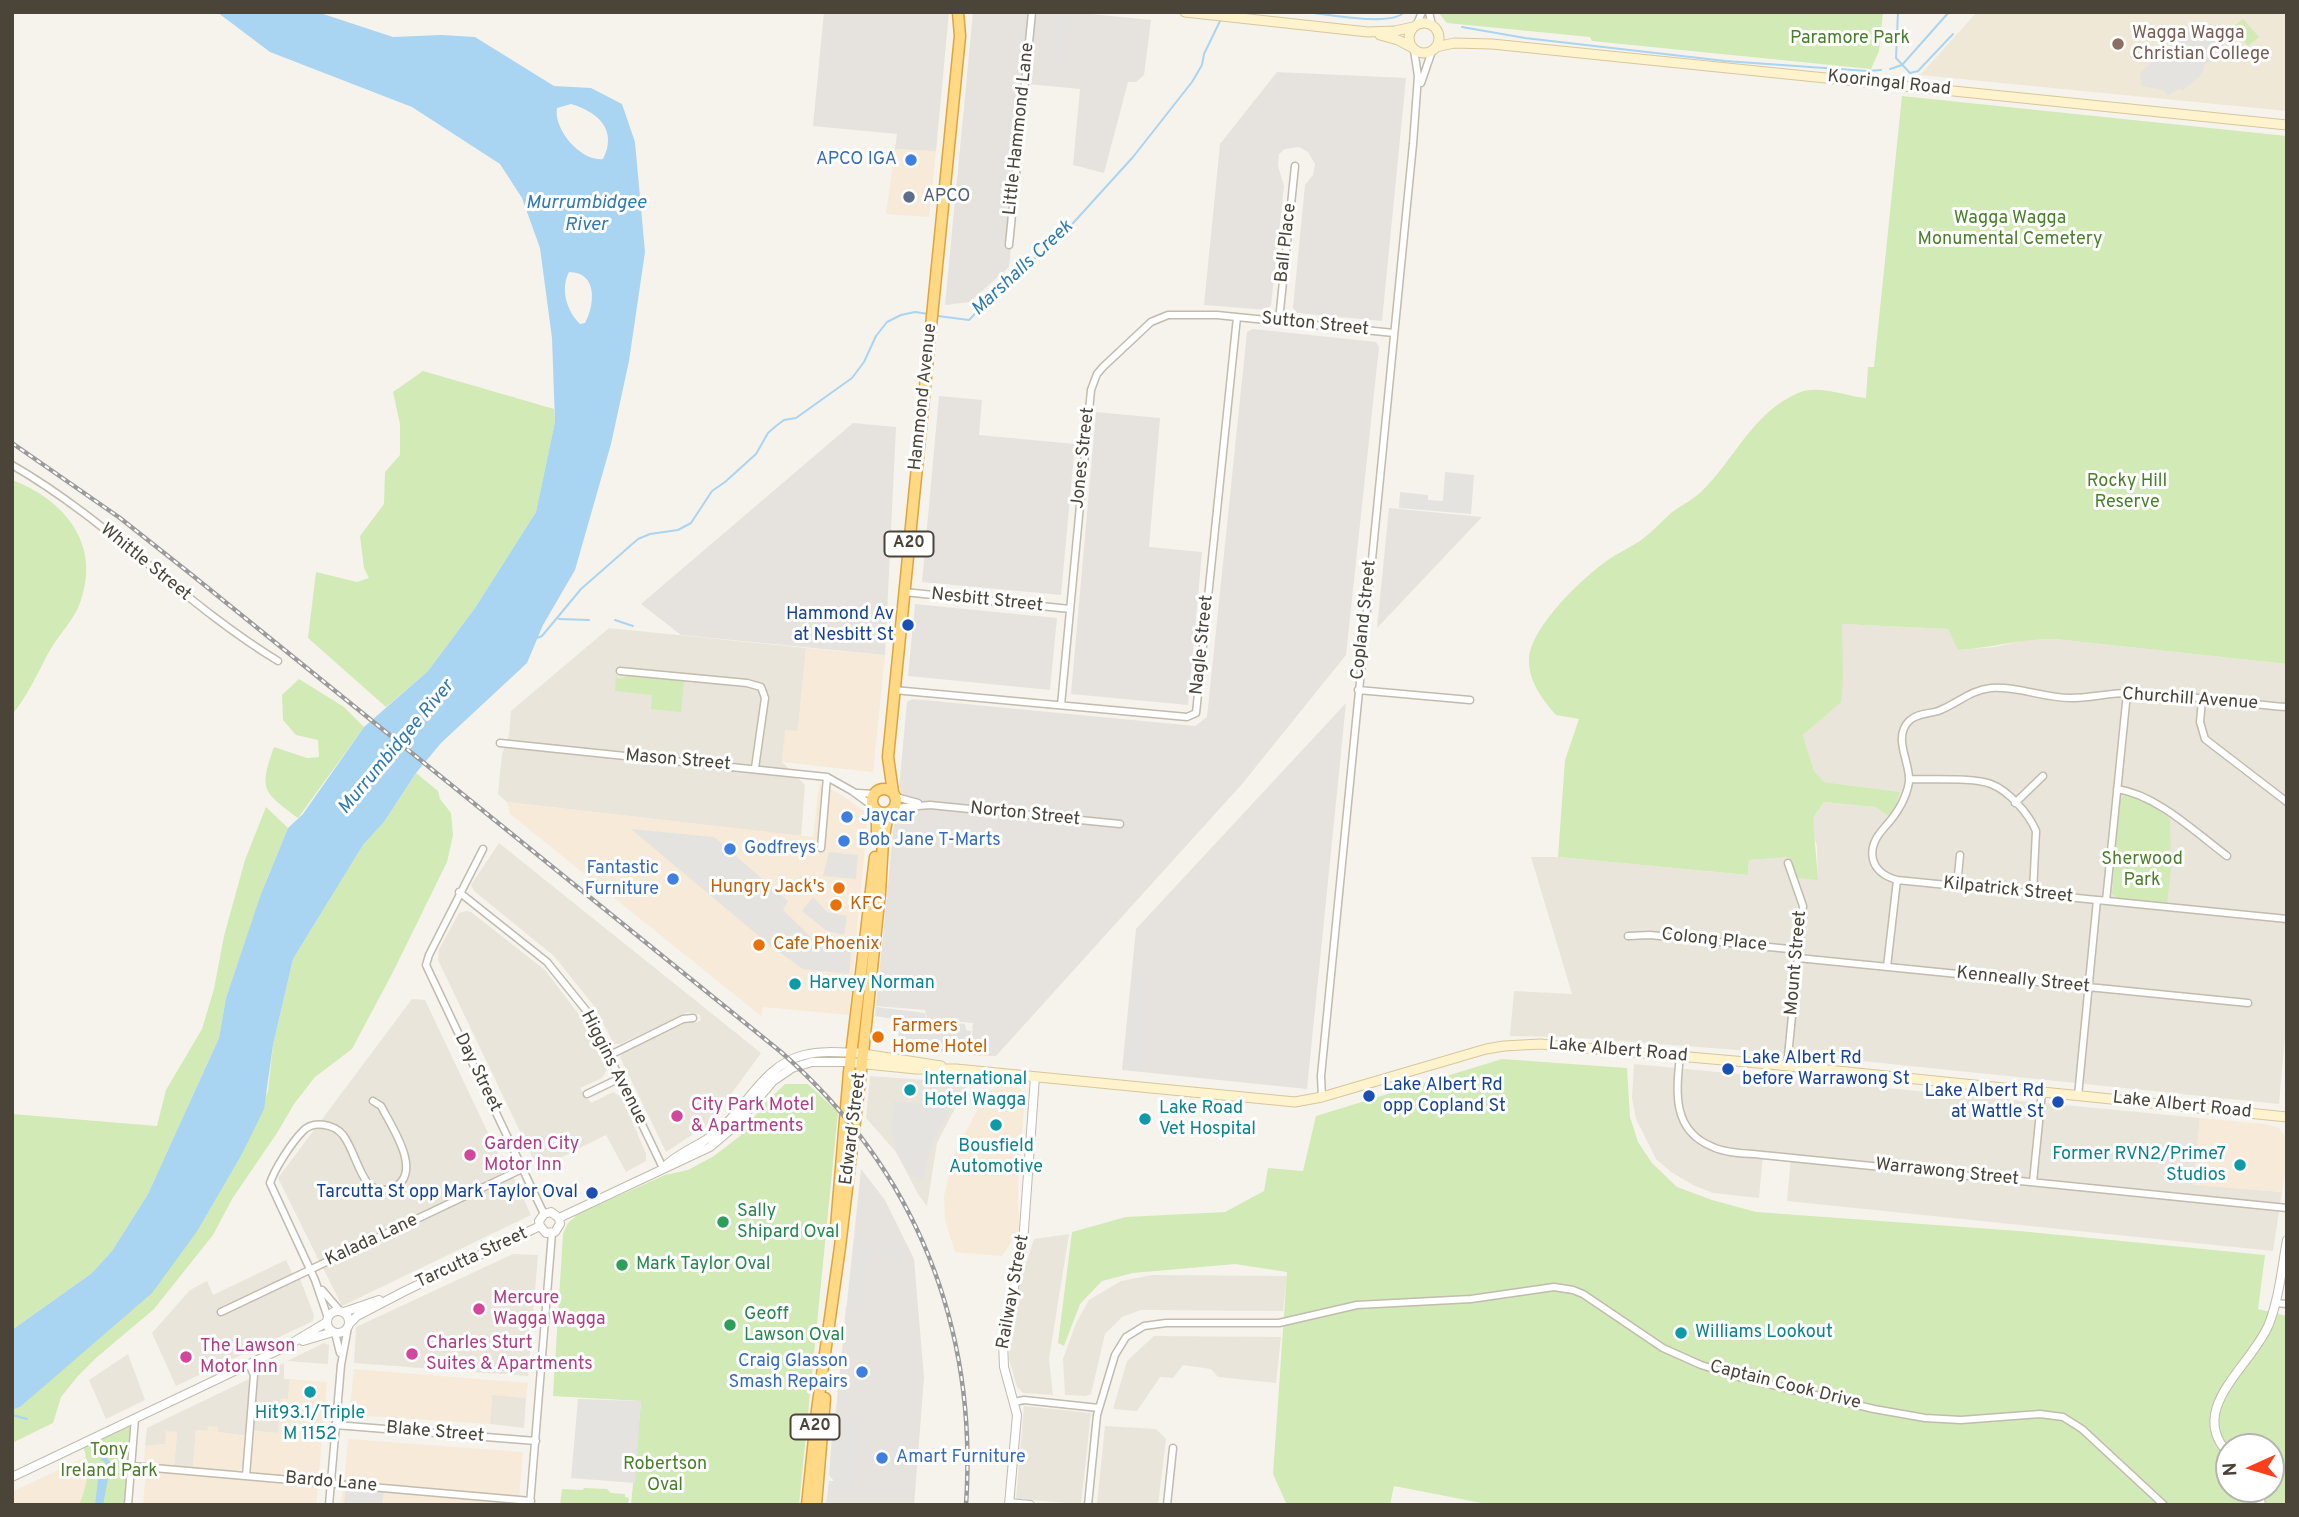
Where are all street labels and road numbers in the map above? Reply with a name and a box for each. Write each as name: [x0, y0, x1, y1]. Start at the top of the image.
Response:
street label: Little Hammond Lane: [1000, 42, 1040, 216]
street label: Kooringal Road: [1826, 67, 1952, 101]
street label: Ball Place: [1272, 202, 1302, 284]
street label: Sutton Street: [1260, 309, 1370, 341]
street label: Hammond Avenue: [906, 322, 942, 472]
street label: Jones Street: [1068, 406, 1100, 510]
street label: Whittle Street: [95, 520, 195, 606]
road number: A20: [884, 531, 934, 556]
street label: Copland Street: [1348, 559, 1382, 681]
street label: Nesbitt Street: [930, 584, 1044, 618]
street label: Nagle Street: [1187, 594, 1219, 696]
street label: Churchill Avenue: [2121, 684, 2259, 716]
street label: Mason Street: [624, 746, 732, 776]
street label: Norton Street: [969, 798, 1081, 832]
street label: Kilpatrick Street: [1942, 873, 2074, 909]
street label: Mount Street: [1782, 910, 1812, 1016]
street label: Colong Place: [1660, 925, 1768, 957]
street label: Kenneally Street: [1955, 963, 2091, 999]
street label: Higgins Avenue: [575, 1007, 651, 1129]
street label: Day Street: [449, 1030, 505, 1116]
street label: Lake Albert Road: [1548, 1034, 1688, 1068]
street label: Edward Street: [836, 1072, 872, 1186]
street label: Lake Albert Road: [2111, 1088, 2253, 1124]
street label: Warrawong Street: [1874, 1155, 2020, 1191]
street label: Kalada Lane: [322, 1210, 422, 1272]
street label: Tarcutta Street: [413, 1224, 531, 1294]
street label: Railway Street: [993, 1233, 1035, 1351]
street label: Captain Cook Drive: [1707, 1357, 1863, 1415]
road number: A20: [790, 1414, 840, 1440]
street label: Blake Street: [385, 1418, 485, 1448]
street label: Bardo Lane: [284, 1468, 378, 1498]

